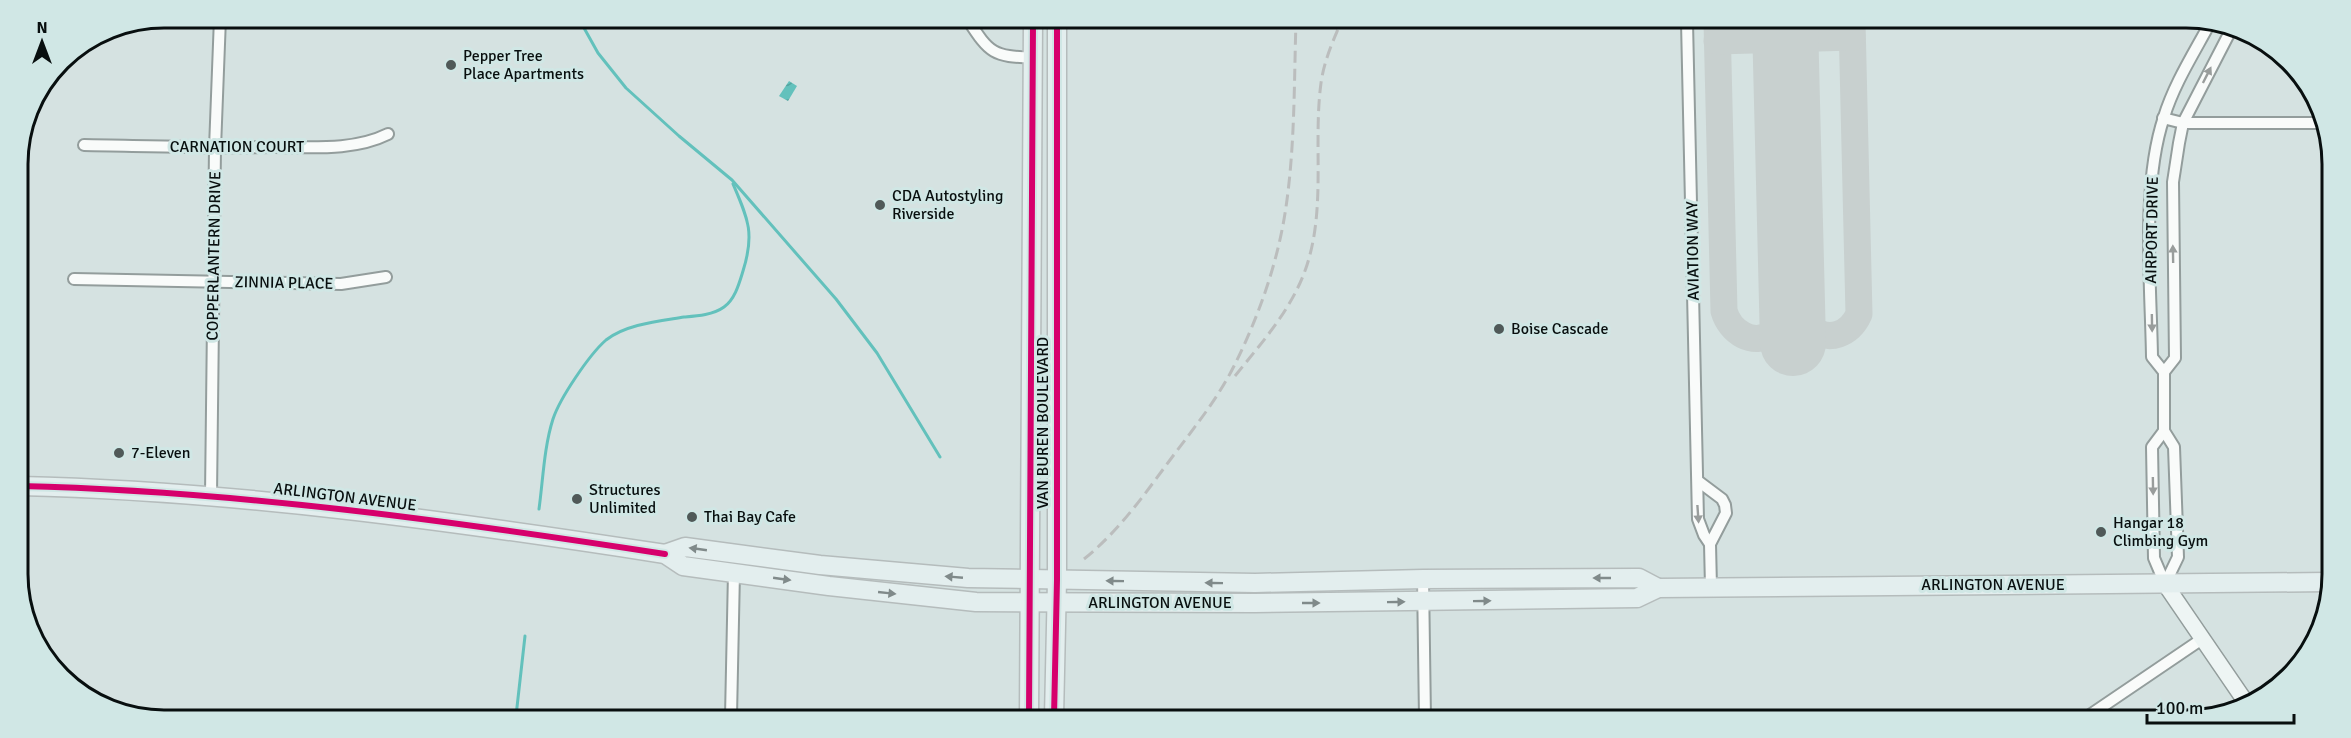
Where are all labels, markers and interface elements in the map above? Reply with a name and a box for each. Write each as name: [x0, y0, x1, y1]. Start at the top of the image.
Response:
north arrow: [12, 12, 72, 72]
text: N: [36, 18, 48, 38]
place label: Pepper Tree Place Apartments: [463, 46, 584, 84]
marker: Pepper Tree Place Apartments: [444, 58, 458, 72]
one-way arrow: [2202, 66, 2212, 83]
street label: CARNATION COURT: [170, 137, 304, 157]
street label: COPPERLANTERN DRIVE: [203, 171, 225, 341]
street label: AIRPORT DRIVE: [2141, 176, 2163, 284]
place label: CDA Autostyling Riverside: [892, 186, 1004, 224]
marker: CDA Autostyling Riverside: [873, 198, 887, 212]
street label: AVIATION WAY: [1682, 201, 1704, 301]
one-way arrow: [2168, 245, 2178, 264]
street label: ZINNIA PLACE: [234, 272, 334, 294]
one-way arrow: [2147, 313, 2157, 332]
place label: Boise Cascade: [1511, 319, 1609, 339]
marker: Boise Cascade: [1492, 322, 1506, 336]
street label: VAN BUREN BOULEVARD: [1033, 337, 1053, 509]
place label: 7-Eleven: [131, 443, 190, 463]
marker: 7-Eleven: [112, 446, 126, 460]
one-way arrow: [2148, 476, 2158, 495]
street label: ARLINGTON AVENUE: [272, 478, 418, 516]
place label: Structures Unlimited: [589, 480, 661, 518]
marker: Structures Unlimited: [570, 492, 584, 506]
one-way arrow: [1694, 504, 1703, 523]
place label: Thai Bay Cafe: [704, 507, 796, 527]
marker: Thai Bay Cafe: [685, 510, 699, 524]
place label: Hangar 18 Climbing Gym: [2113, 513, 2208, 551]
marker: Hangar 18 Climbing Gym: [2094, 525, 2108, 539]
one-way arrow: [689, 544, 708, 553]
one-way arrow: [945, 572, 964, 582]
one-way arrow: [1593, 574, 1612, 583]
one-way arrow: [772, 575, 791, 584]
street label: ARLINGTON AVENUE: [1921, 575, 2065, 595]
one-way arrow: [1105, 577, 1124, 586]
one-way arrow: [1204, 578, 1223, 588]
one-way arrow: [878, 588, 897, 598]
street label: ARLINGTON AVENUE: [1088, 593, 1232, 613]
one-way arrow: [1473, 596, 1492, 606]
one-way arrow: [1386, 597, 1405, 607]
one-way arrow: [1302, 598, 1321, 608]
scale bar: [2147, 687, 2294, 725]
text: 100 m: [2156, 697, 2203, 719]

